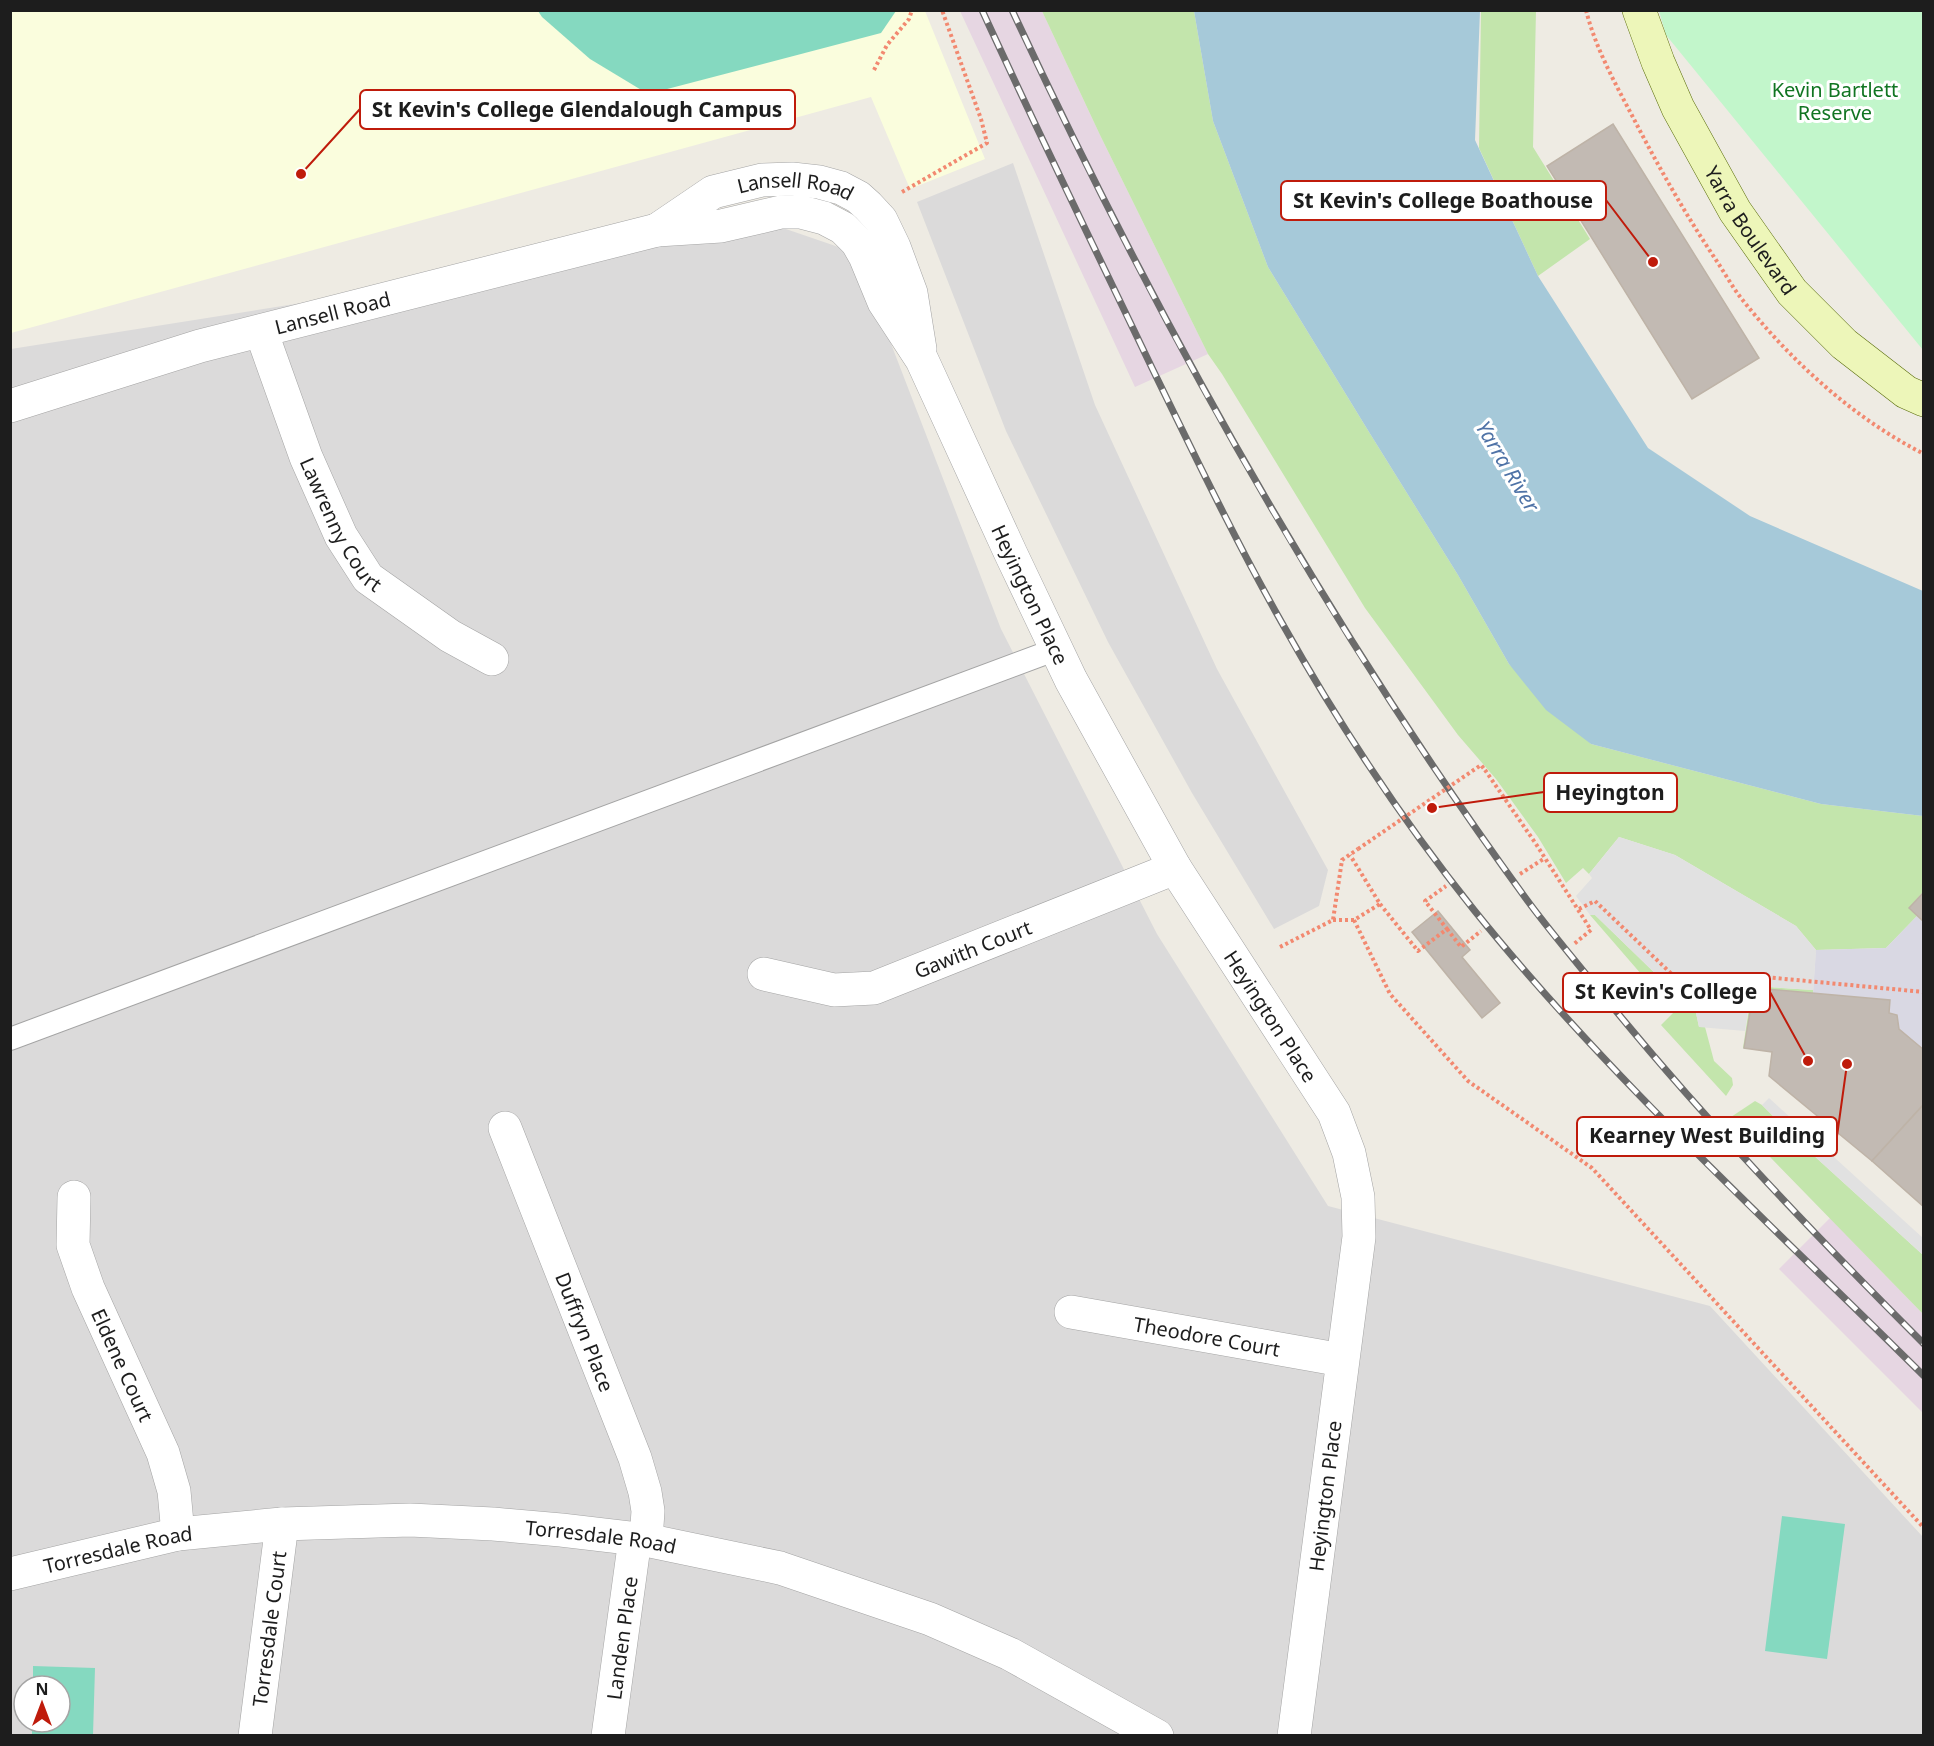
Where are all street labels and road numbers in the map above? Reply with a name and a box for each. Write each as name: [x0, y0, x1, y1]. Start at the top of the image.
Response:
street label: Yarra Boulevard: [1699, 161, 1803, 300]
street label: Lansell Road: [734, 166, 859, 206]
street label: Lansell Road: [272, 285, 393, 340]
street label: Lawrenny Court: [294, 453, 388, 597]
street label: Heyington Place: [986, 520, 1075, 669]
street label: Gawith Court: [910, 913, 1035, 984]
street label: Heyington Place: [1218, 945, 1324, 1087]
street label: Duffryn Place: [550, 1268, 621, 1395]
street label: Eldene Court: [86, 1304, 160, 1426]
street label: Theodore Court: [1132, 1310, 1282, 1362]
street label: Heyington Place: [1302, 1419, 1348, 1573]
street label: Torresdale Road: [524, 1513, 679, 1560]
street label: Torresdale Road: [41, 1519, 194, 1579]
street label: Torresdale Court: [245, 1549, 292, 1708]
street label: Landen Place: [600, 1574, 643, 1702]

